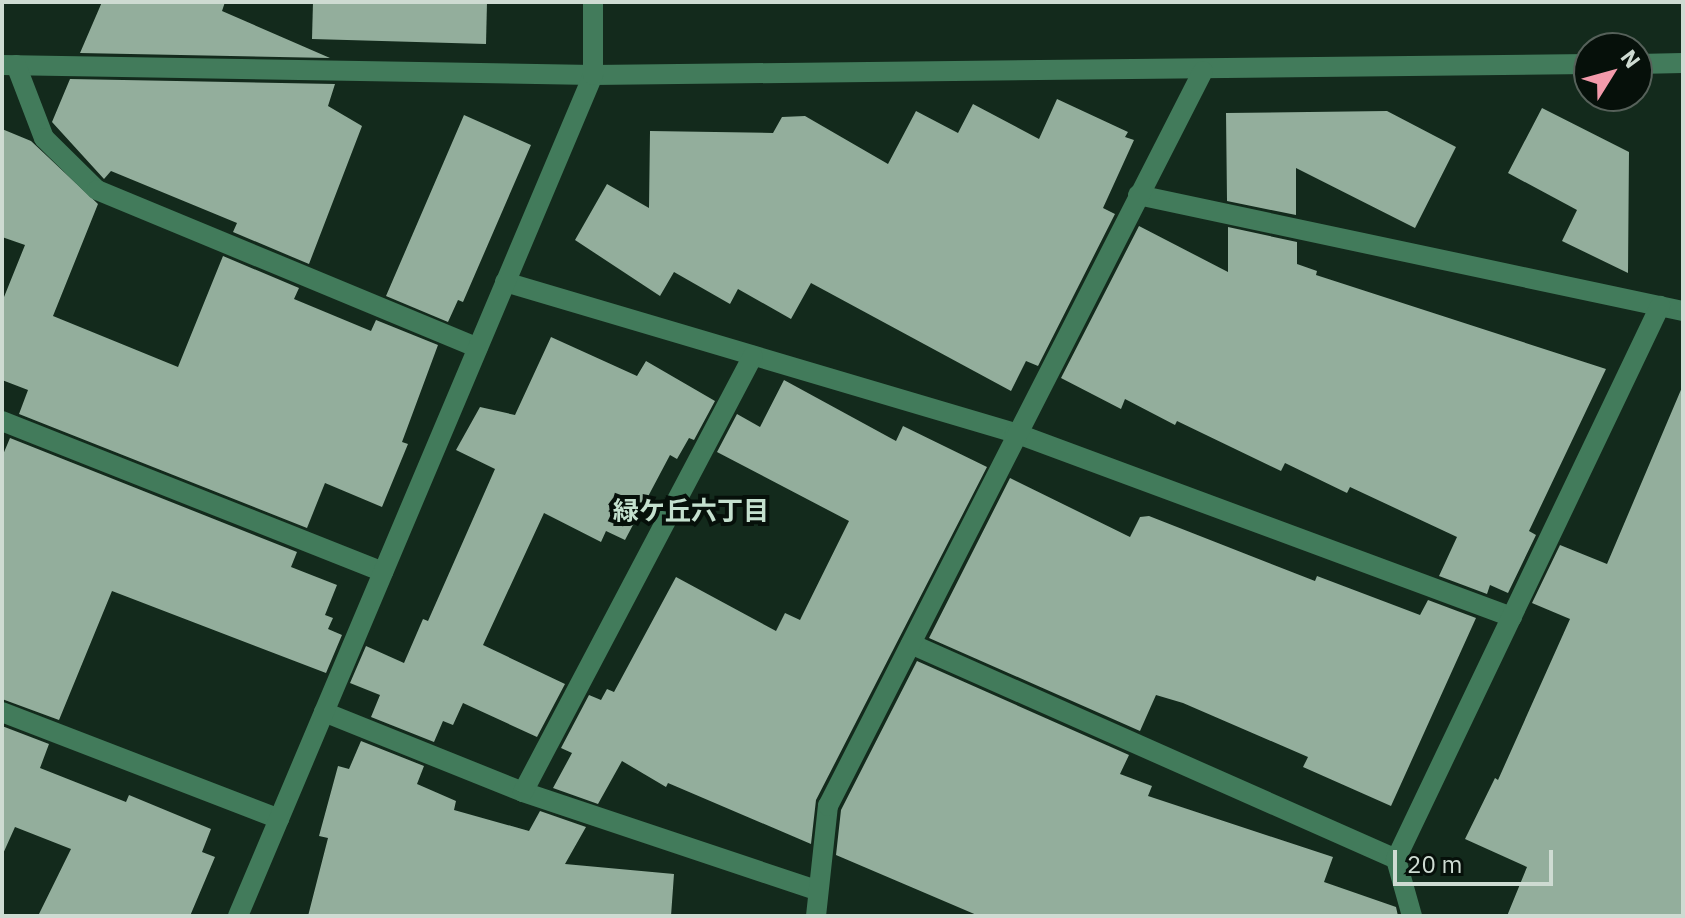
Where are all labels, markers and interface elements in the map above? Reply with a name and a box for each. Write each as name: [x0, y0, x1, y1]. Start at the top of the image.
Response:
north arrow: [1573, 32, 1653, 112]
text: N: [1615, 43, 1647, 74]
district label: 緑ケ丘六丁目: [613, 495, 769, 527]
scale bar: [1397, 834, 1557, 884]
text: 20 m: [1407, 848, 1462, 880]

